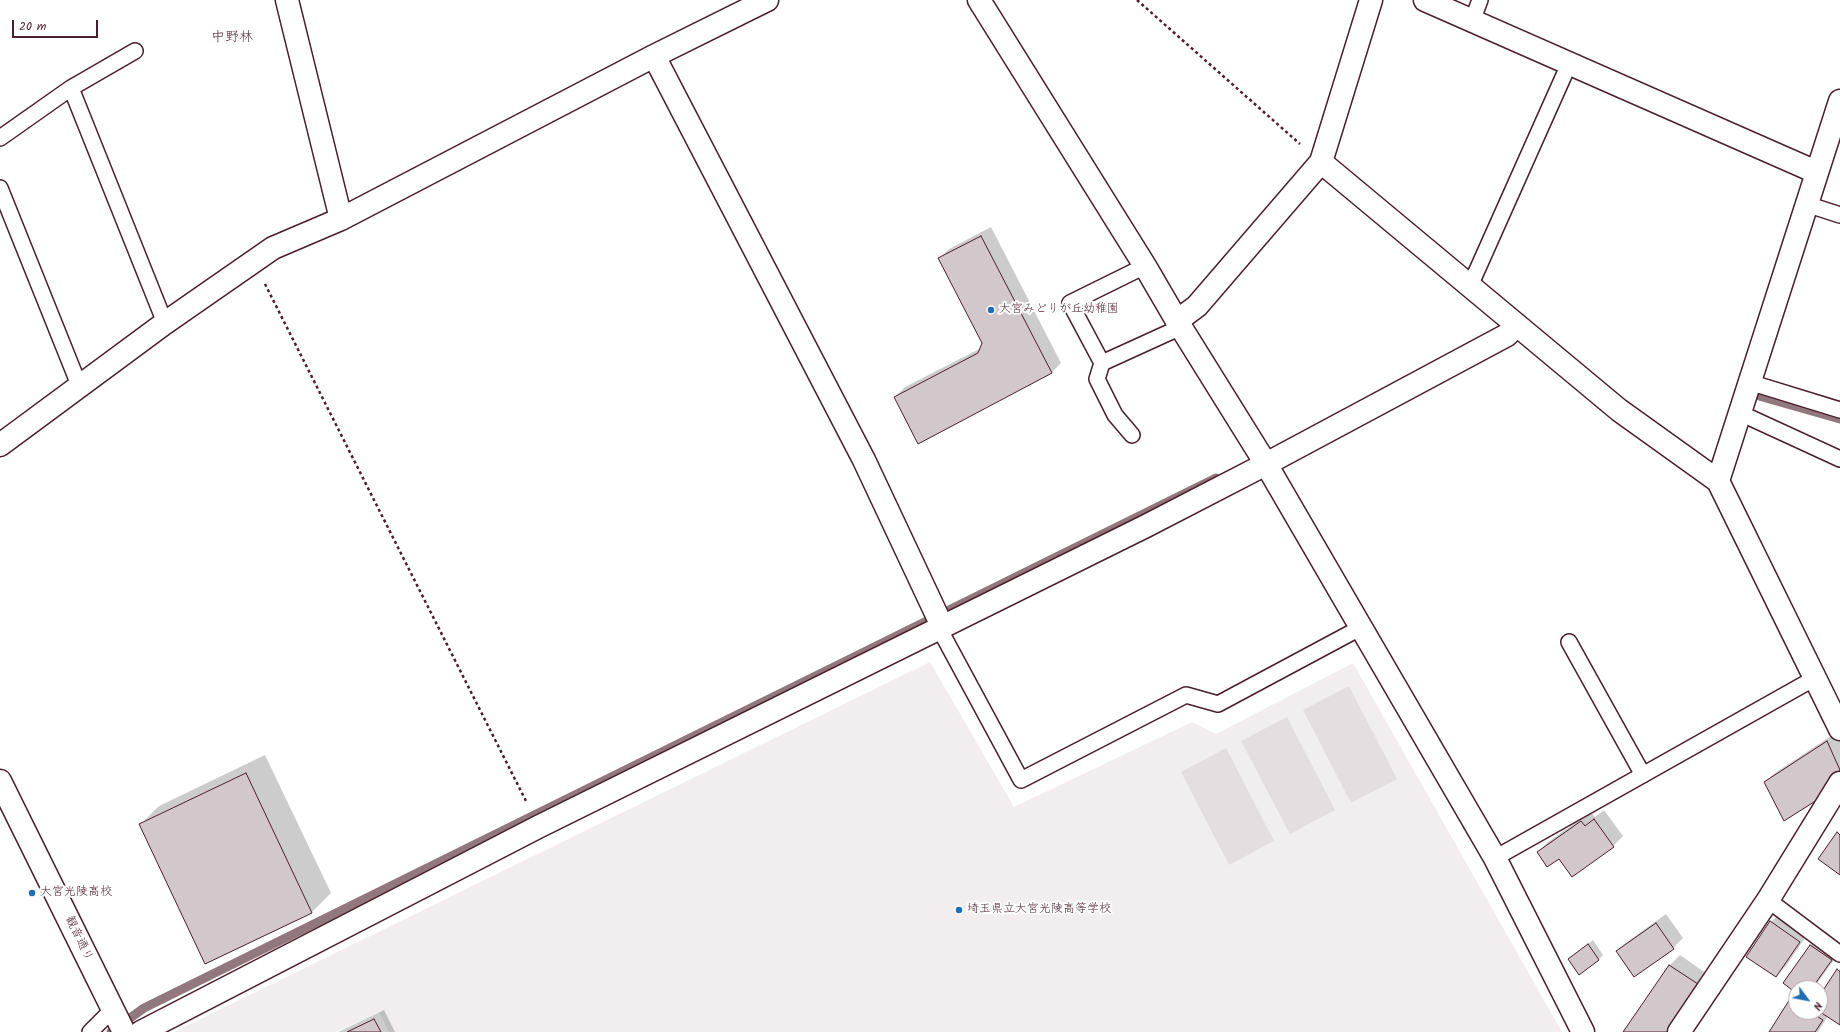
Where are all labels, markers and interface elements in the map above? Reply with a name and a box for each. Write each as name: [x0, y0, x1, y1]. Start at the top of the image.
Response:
scale bar: [14, 12, 100, 38]
text: 20 m: [19, 17, 46, 36]
district label: 中野林: [211, 31, 253, 47]
place label: 大宮みどりが丘幼稚園: [999, 303, 1119, 317]
marker: 大宮みどりが丘幼稚園: [986, 305, 996, 315]
place label: 大宮光陵高校: [40, 886, 112, 900]
marker: 大宮光陵高校: [27, 888, 37, 898]
place label: 埼玉県立大宮光陵高等学校: [967, 903, 1111, 917]
marker: 埼玉県立大宮光陵高等学校: [954, 905, 964, 915]
street label: 観音通り: [61, 914, 95, 964]
north arrow: [1788, 980, 1828, 1020]
text: N: [1808, 998, 1827, 1014]

